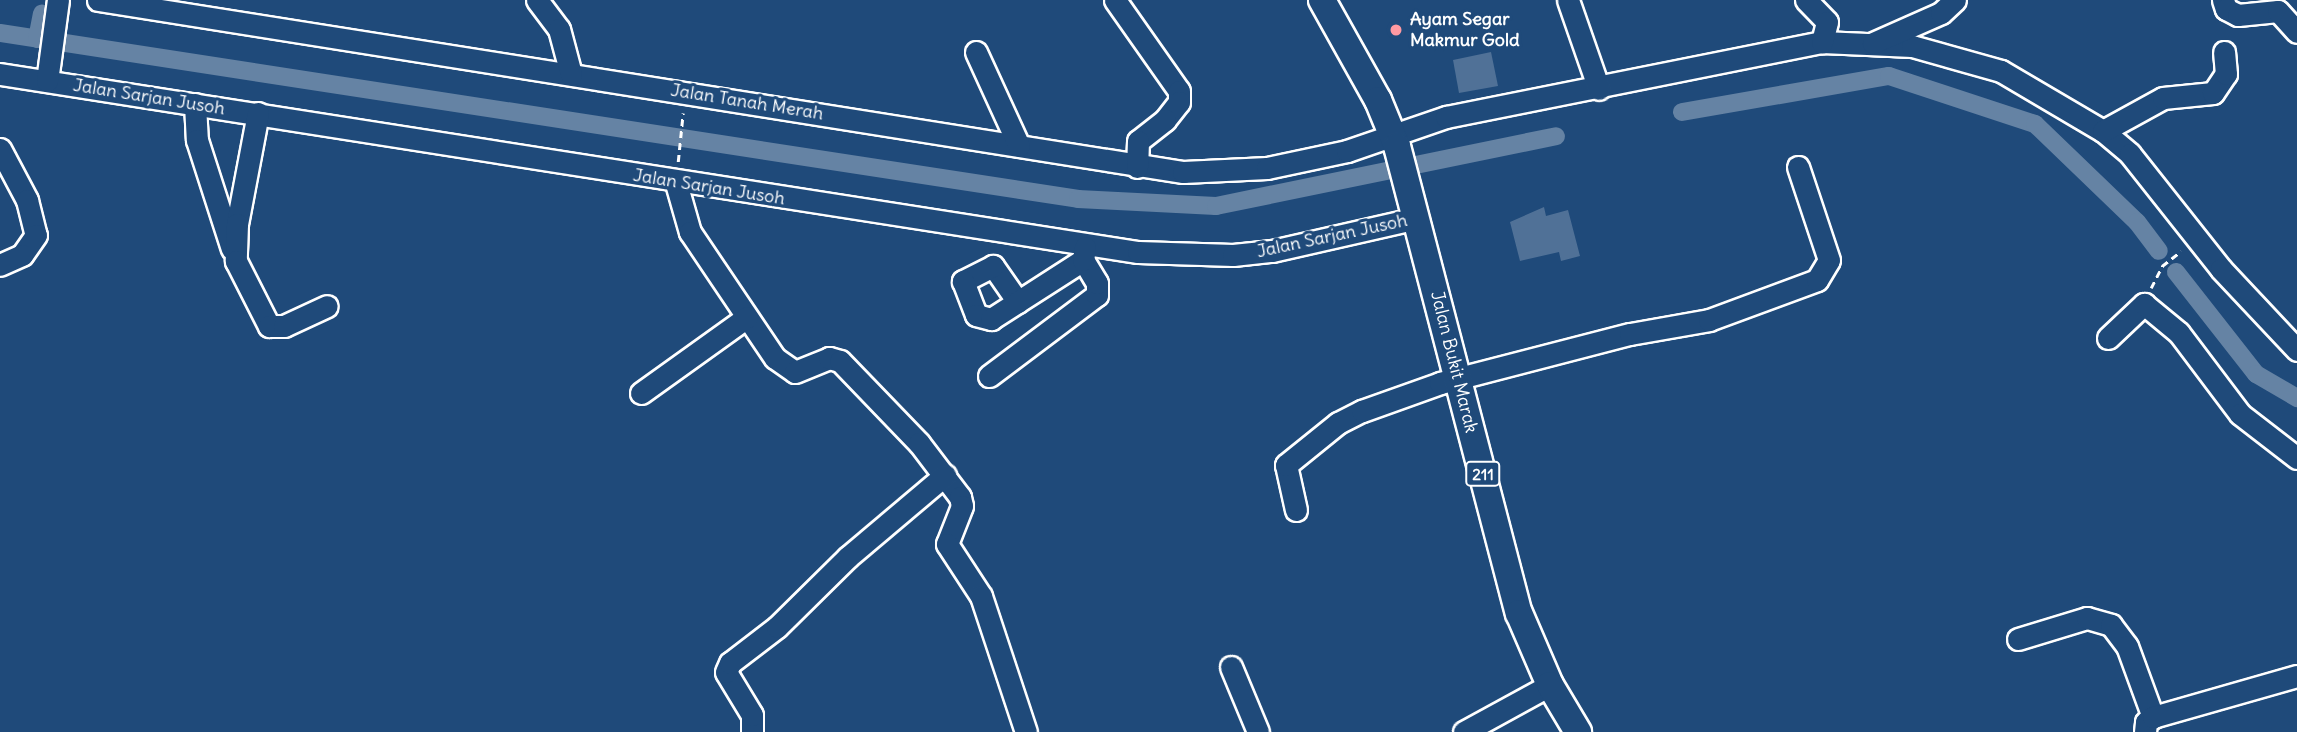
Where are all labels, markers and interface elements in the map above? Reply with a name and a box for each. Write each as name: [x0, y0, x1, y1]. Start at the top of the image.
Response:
place label: Ayam Segar Makmur Gold: [1410, 9, 1519, 52]
marker: Ayam Segar Makmur Gold: [1388, 22, 1404, 38]
street label: Jalan Sarjan Jusoh: [72, 74, 226, 120]
street label: Jalan Tanah Merah: [669, 79, 825, 125]
street label: Jalan Sarjan Jusoh: [632, 164, 786, 210]
street label: Jalan Sarjan Jusoh: [1255, 209, 1409, 263]
street label: Jalan Bukit Marak: [1426, 289, 1482, 435]
road number: 211: [1464, 461, 1502, 486]

